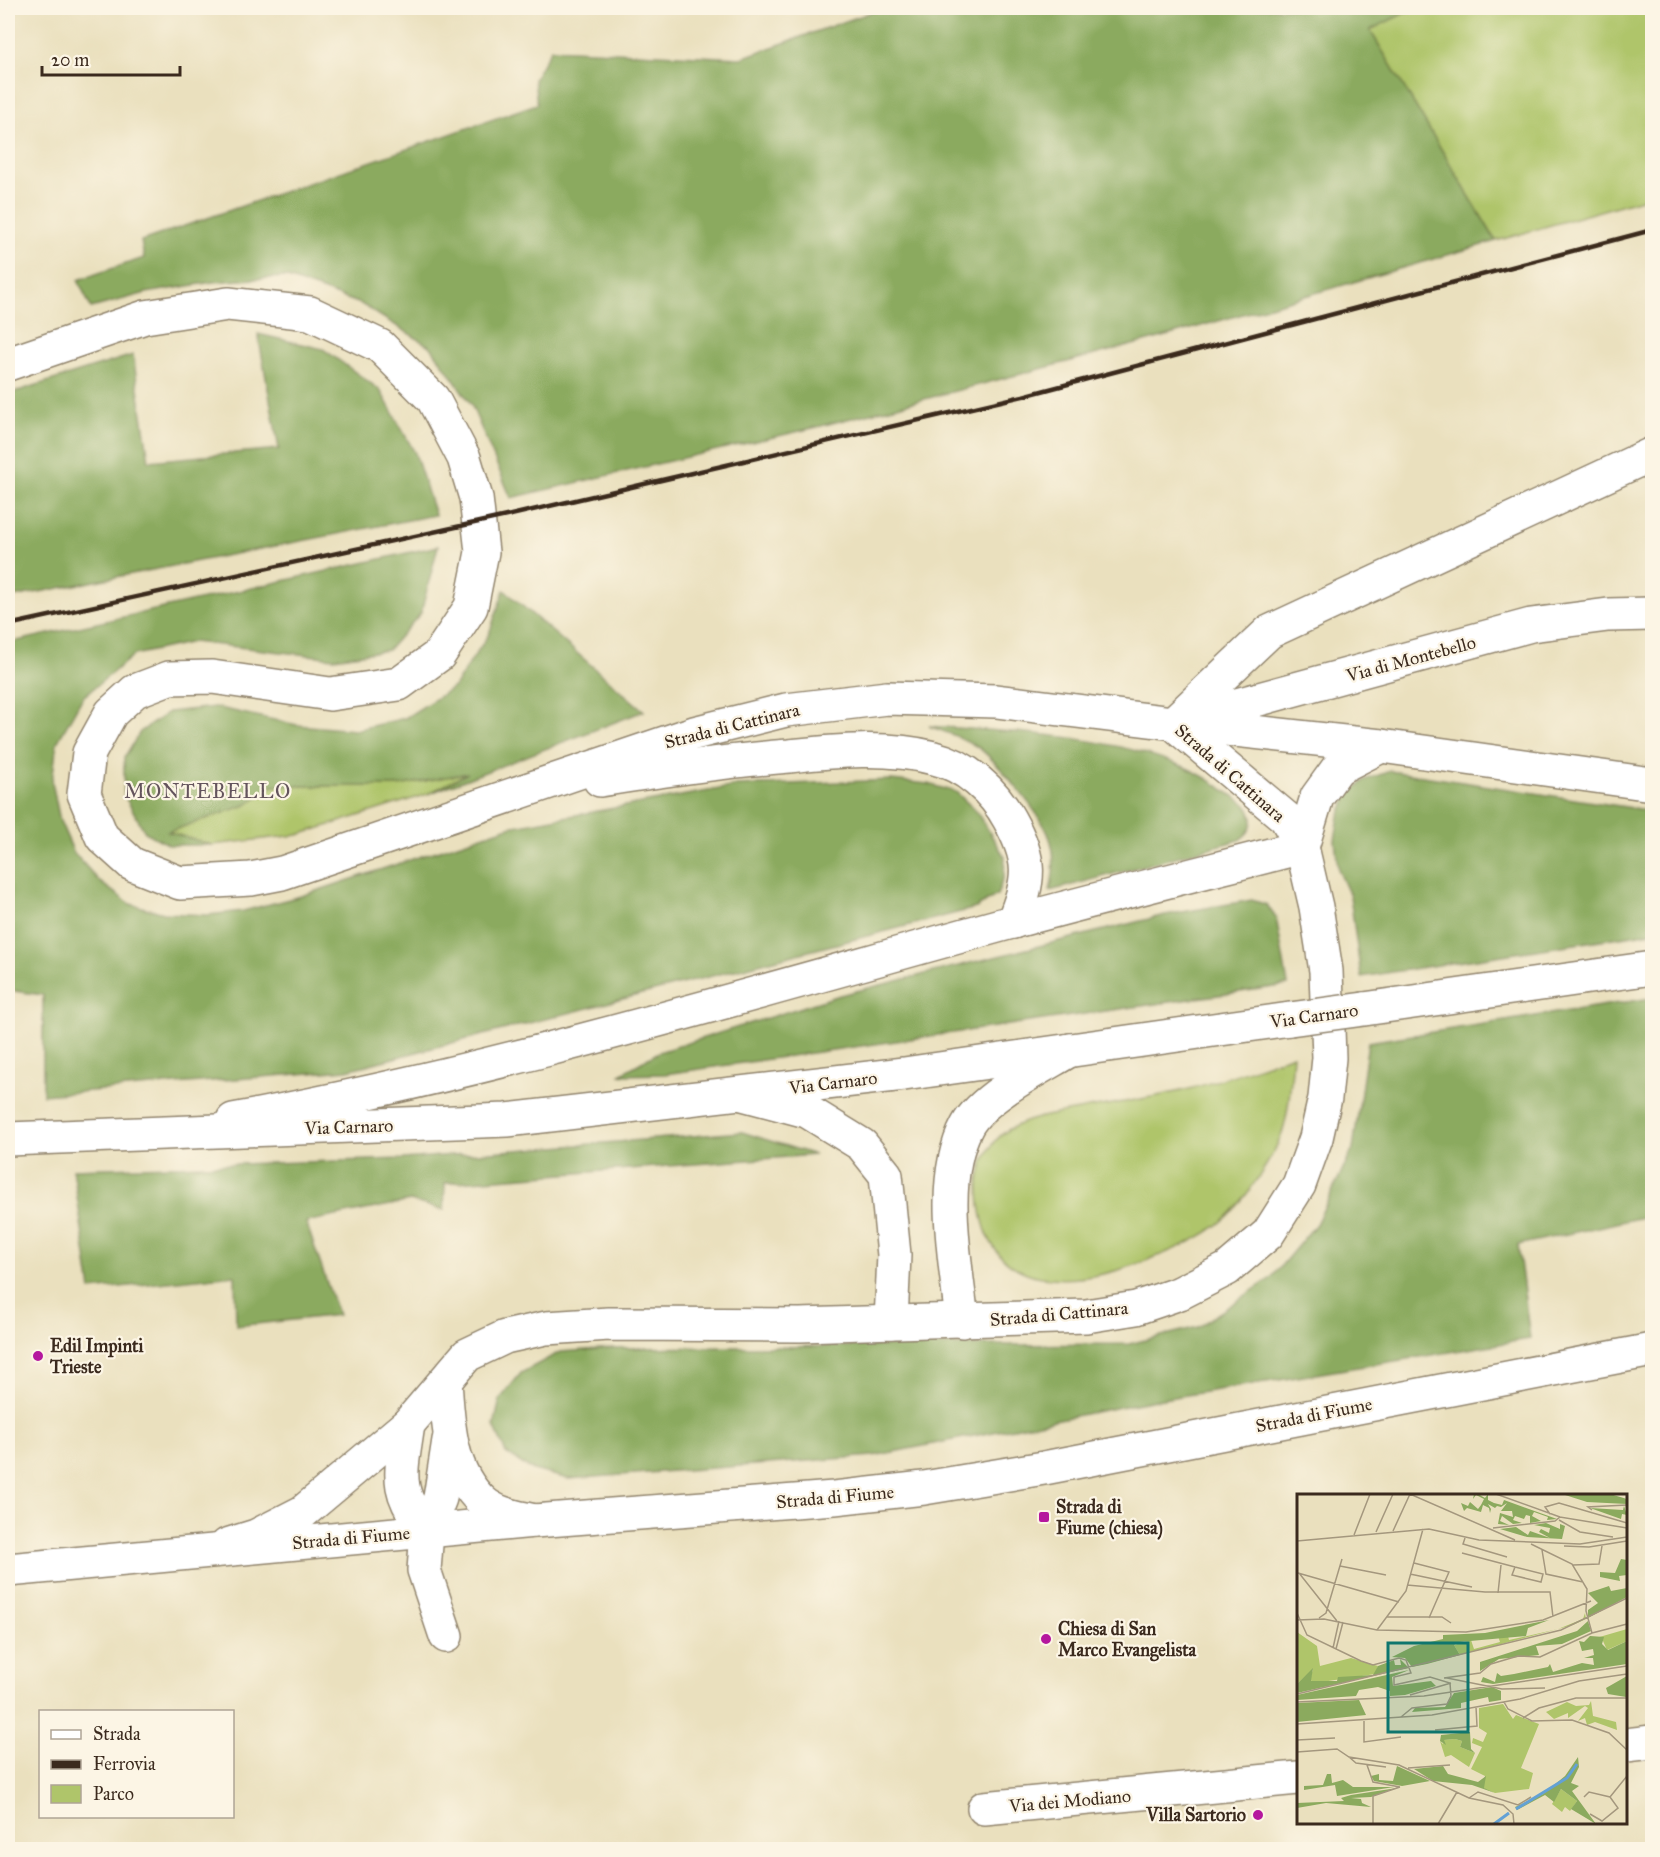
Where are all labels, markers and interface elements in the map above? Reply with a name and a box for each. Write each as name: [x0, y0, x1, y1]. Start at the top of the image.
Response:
scale bar: [42, 39, 180, 77]
text: 20 m: [51, 49, 89, 71]
street label: Via di Montebello: [1343, 631, 1478, 687]
street label: Strada di Cattinara: [662, 698, 802, 753]
street label: Strada di Cattinara: [1170, 719, 1290, 827]
district label: MONTEBELLO: [124, 779, 292, 803]
street label: Via Carnaro: [1268, 999, 1359, 1033]
street label: Via Carnaro: [787, 1067, 878, 1099]
street label: Via Carnaro: [303, 1114, 394, 1140]
street label: Strada di Cattinara: [989, 1297, 1129, 1331]
place label: Edil Impinti Trieste: [49, 1335, 144, 1378]
marker: Edil Impinti Trieste: [31, 1349, 45, 1363]
street label: Strada di Fiume: [1254, 1393, 1374, 1437]
street label: Strada di Fiume: [775, 1481, 895, 1513]
inset map: [1297, 1494, 1627, 1824]
place label: Strada di Fiume (chiesa): [1056, 1496, 1163, 1540]
marker: Strada di Fiume (chiesa): [1037, 1510, 1051, 1524]
street label: Strada di Fiume: [291, 1522, 411, 1554]
place label: Chiesa di San Marco Evangelista: [1058, 1618, 1197, 1662]
marker: Chiesa di San Marco Evangelista: [1039, 1632, 1053, 1646]
legend: [39, 1710, 234, 1818]
text: Strada: [93, 1723, 141, 1745]
text: Ferrovia: [93, 1753, 156, 1775]
text: Parco: [93, 1783, 134, 1805]
street label: Via dei Modiano: [1007, 1785, 1132, 1817]
place label: Villa Sartorio: [1145, 1804, 1246, 1826]
marker: Villa Sartorio: [1251, 1808, 1265, 1822]

